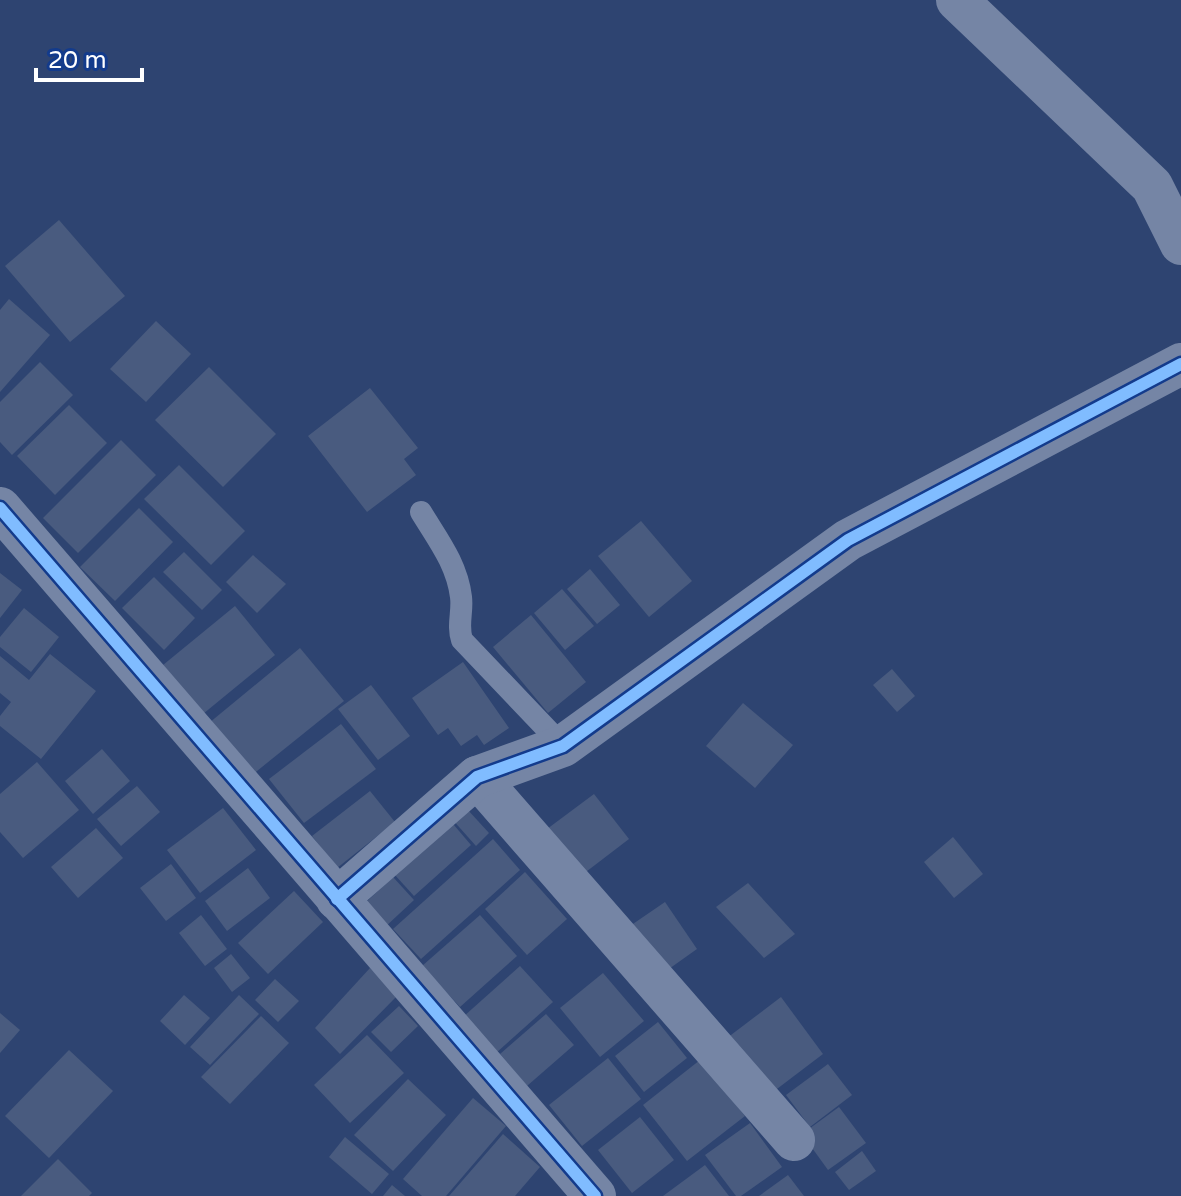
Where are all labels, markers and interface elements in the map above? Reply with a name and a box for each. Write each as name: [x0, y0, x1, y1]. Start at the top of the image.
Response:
scale bar: [36, 32, 142, 82]
text: 20 m: [48, 46, 106, 75]

